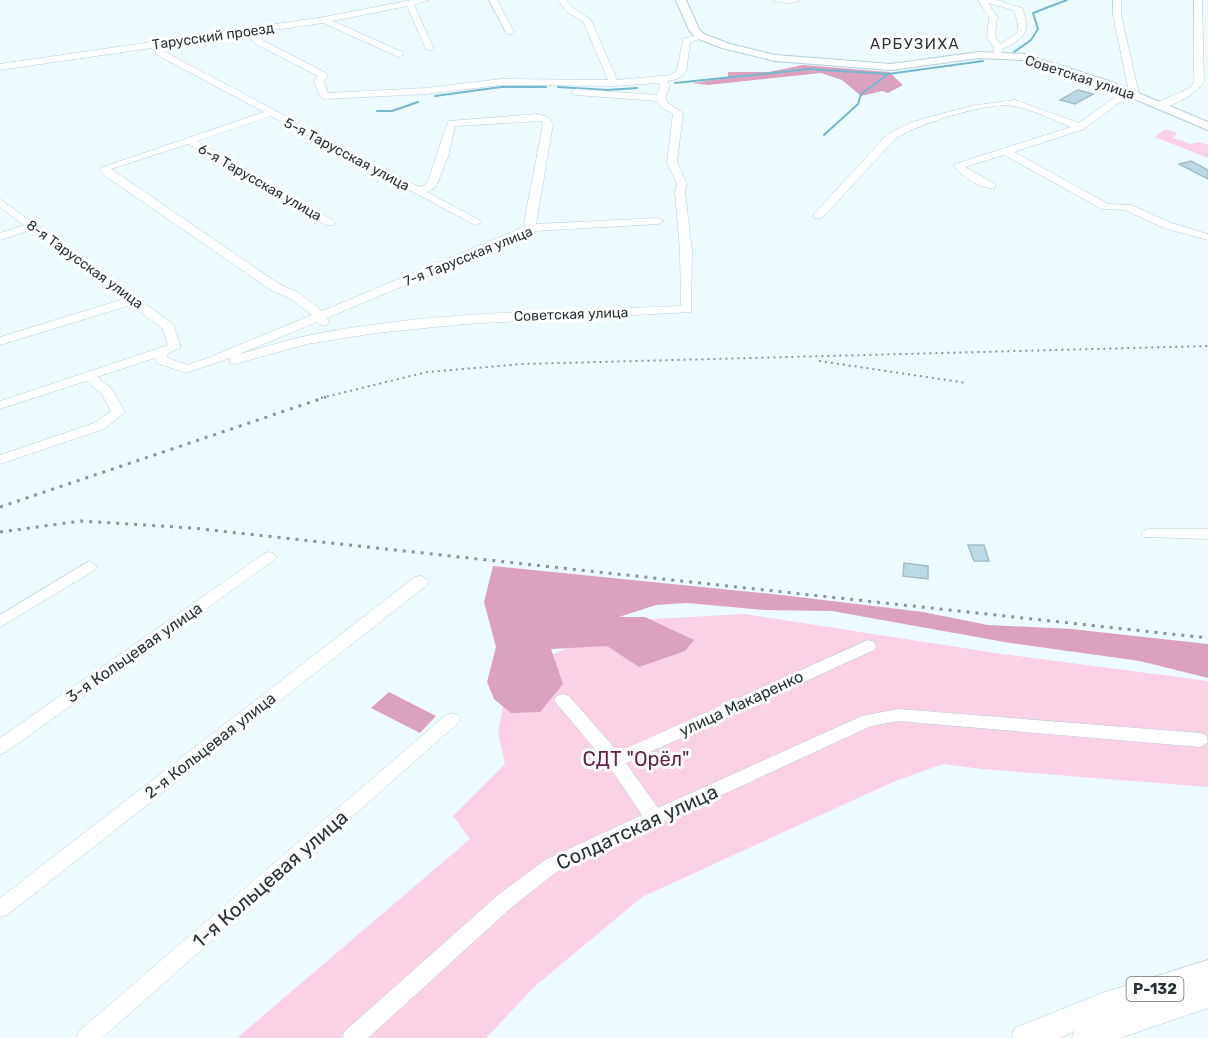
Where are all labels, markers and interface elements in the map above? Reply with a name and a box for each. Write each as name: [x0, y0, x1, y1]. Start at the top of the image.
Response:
street label: Тарусский проезд: [151, 20, 275, 53]
district label: АРБУЗИХА: [870, 35, 960, 53]
street label: Советская улица: [1023, 52, 1137, 103]
street label: 5-я Тарусская улица: [281, 114, 412, 195]
street label: 6-я Тарусская улица: [195, 140, 324, 225]
street label: 8-я Тарусская улица: [23, 216, 146, 312]
street label: 7-я Тарусская улица: [401, 223, 535, 290]
street label: Советская улица: [513, 304, 629, 325]
street label: 3-я Кольцевая улица: [63, 598, 206, 706]
street label: улица Макаренко: [676, 666, 806, 740]
street label: 2-я Кольцевая улица: [141, 688, 280, 802]
park label: СДТ "Орёл": [583, 747, 689, 771]
street label: Солдатская улица: [552, 779, 722, 875]
street label: 1-я Кольцевая улица: [187, 805, 353, 953]
road number: Р-132: [1126, 977, 1184, 1001]

